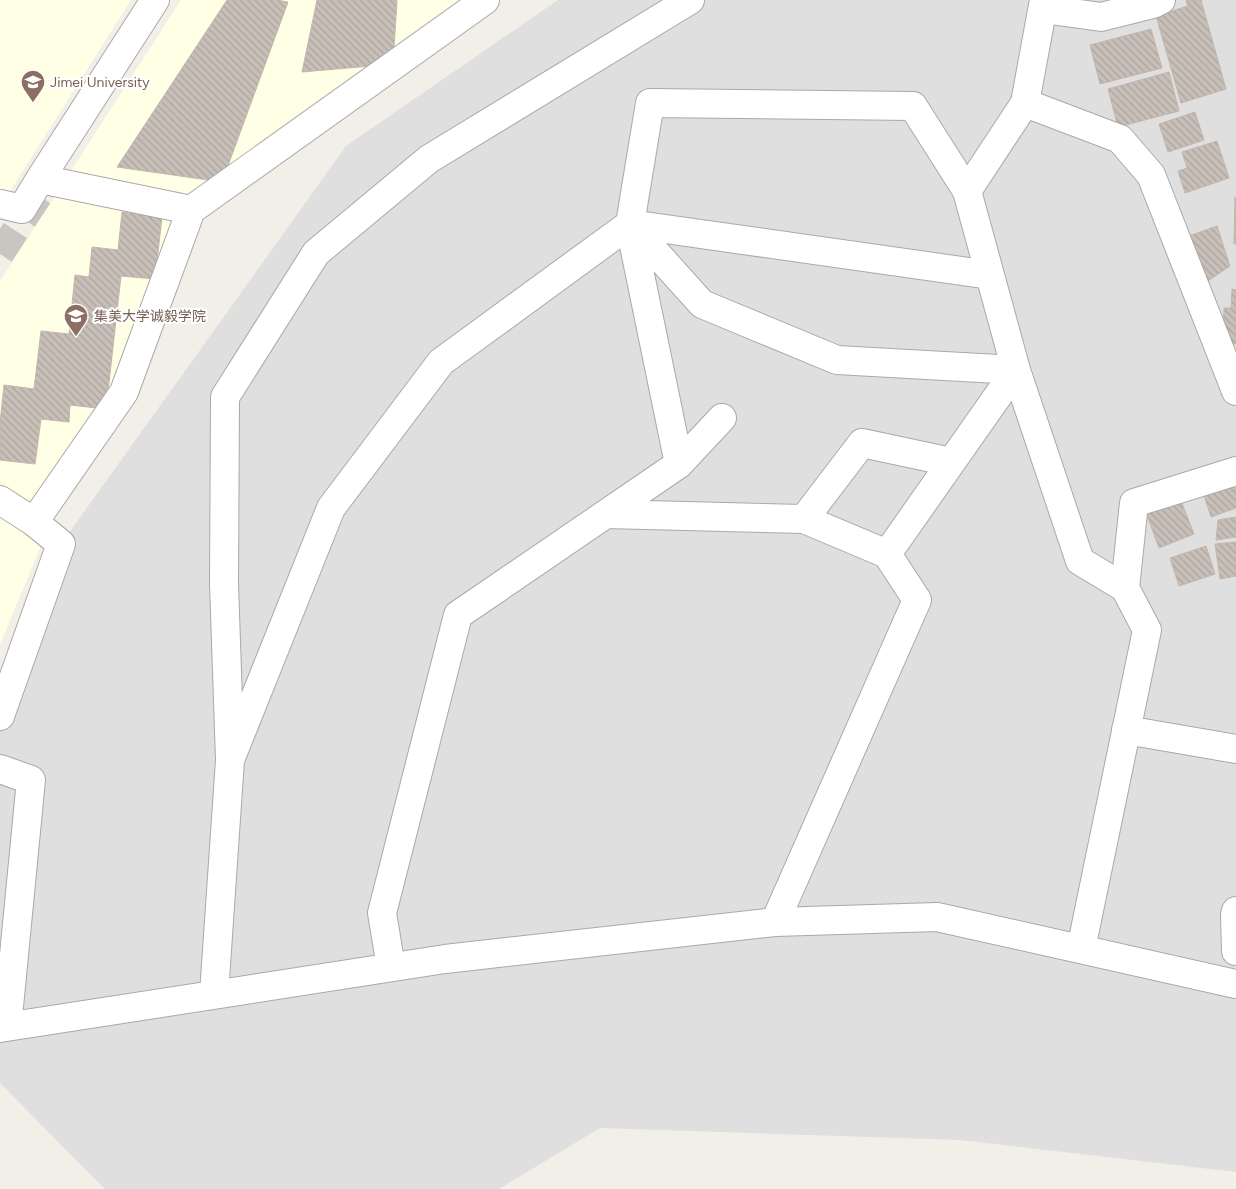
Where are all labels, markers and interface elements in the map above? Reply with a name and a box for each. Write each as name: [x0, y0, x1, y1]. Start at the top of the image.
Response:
school or university icon: Jimei University: [20, 69, 46, 103]
place label: Jimei University: [50, 74, 150, 91]
school or university icon: 集美大学诚毅学院: [63, 303, 89, 337]
place label: 集美大学诚毅学院: [94, 308, 206, 325]

